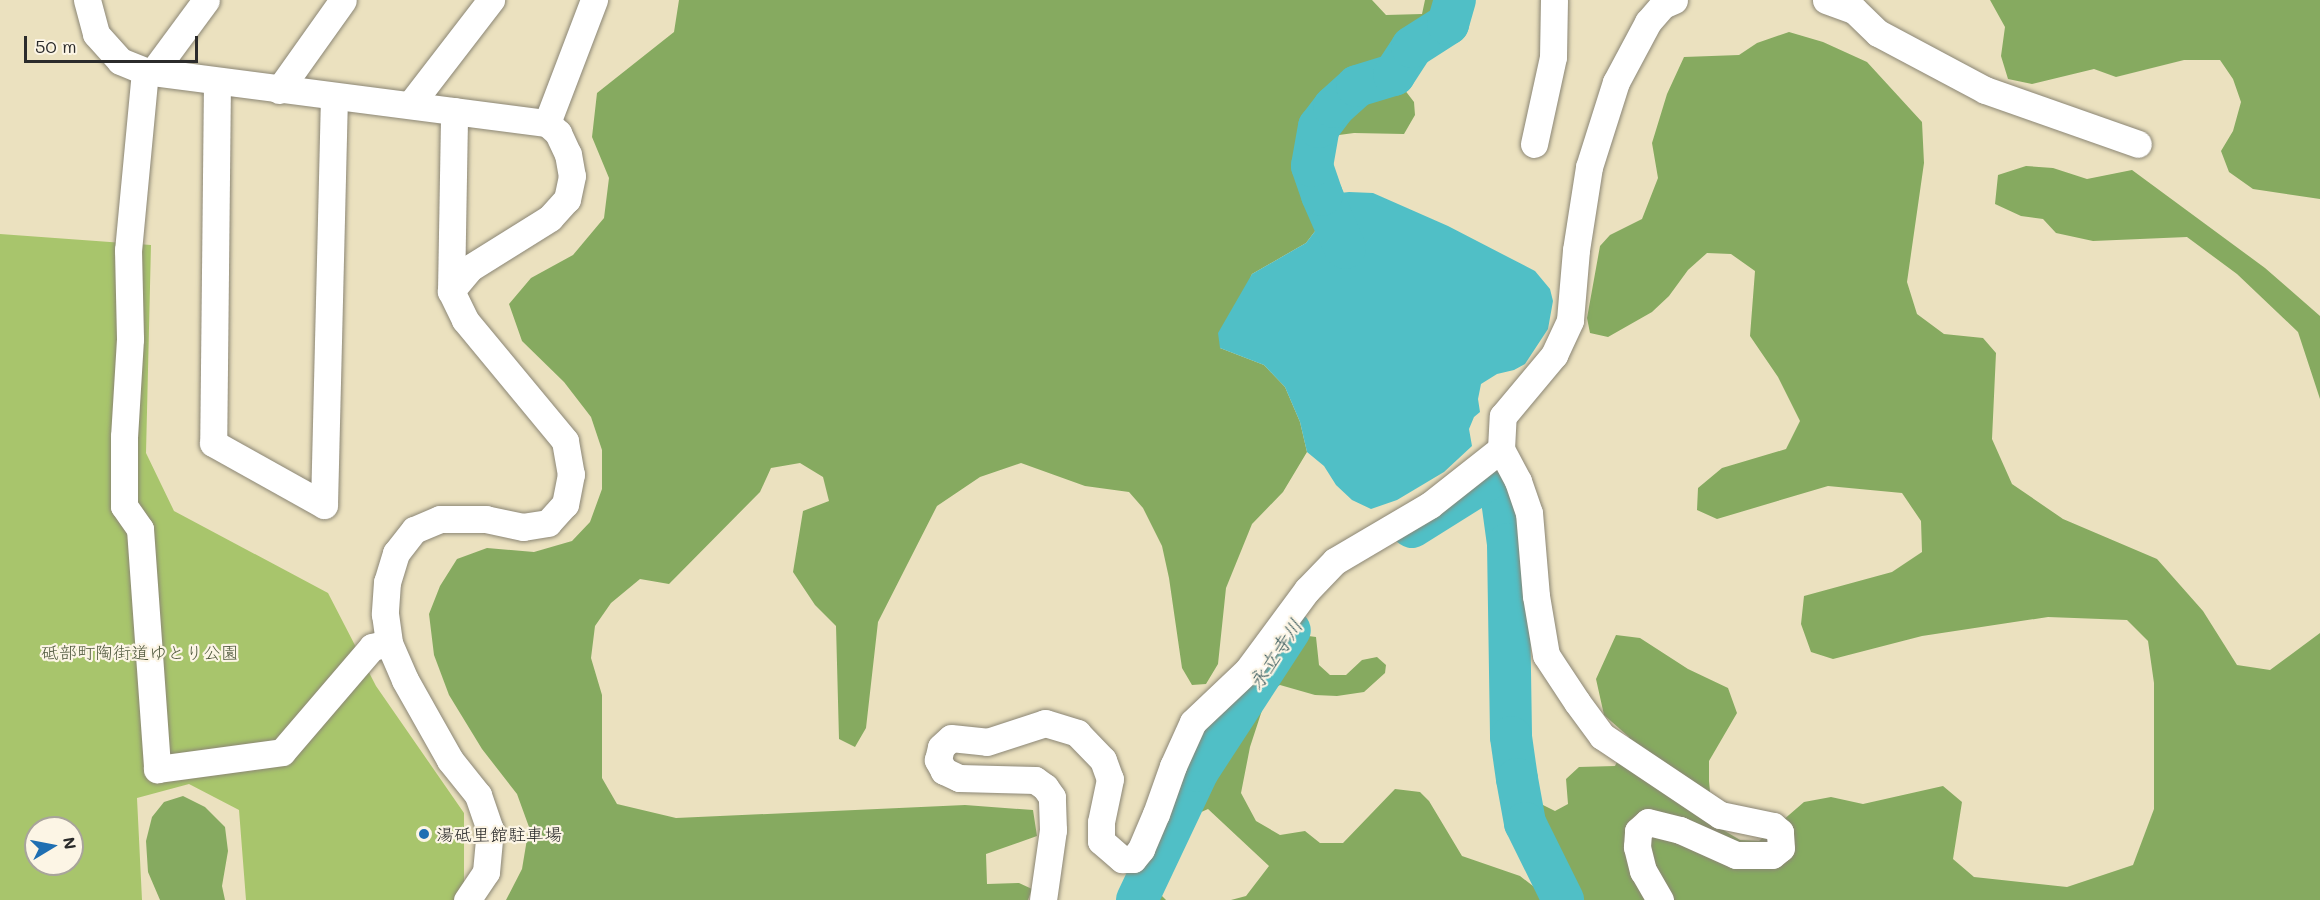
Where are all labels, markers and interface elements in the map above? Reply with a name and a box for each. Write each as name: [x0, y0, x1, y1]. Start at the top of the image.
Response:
scale bar: [27, 24, 201, 62]
text: 50 m: [35, 34, 77, 58]
water label: 永立寺川: [1243, 614, 1307, 694]
park label: 砥部町陶街道ゆとり公園: [41, 641, 239, 663]
north arrow: [24, 816, 84, 876]
place label: 湯砥里館駐車場: [436, 823, 562, 845]
marker: 湯砥里館駐車場: [417, 827, 431, 841]
text: N: [59, 835, 82, 851]

